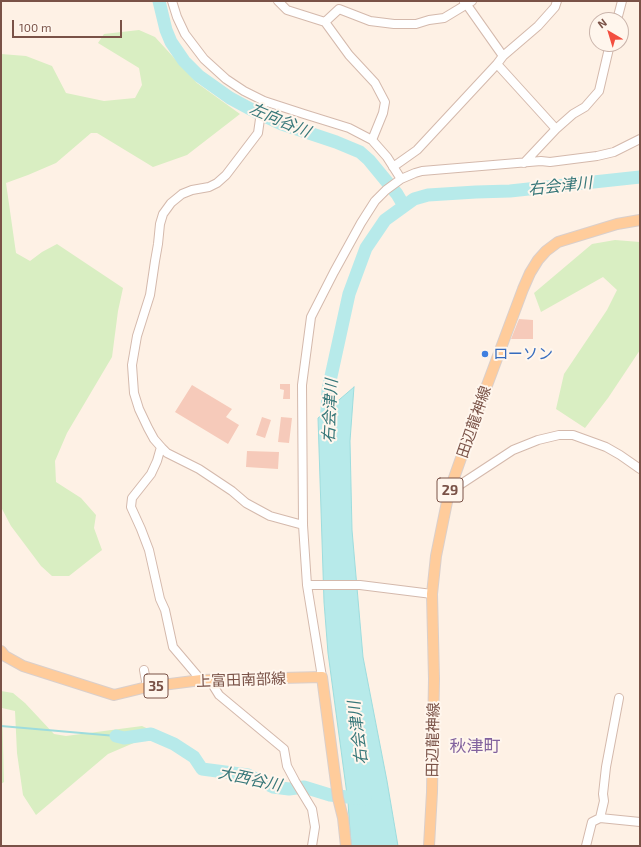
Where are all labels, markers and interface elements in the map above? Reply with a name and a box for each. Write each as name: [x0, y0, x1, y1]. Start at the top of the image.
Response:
scale bar: [14, 12, 124, 38]
north arrow: [589, 12, 629, 52]
text: N: [595, 15, 609, 31]
text: 100 m: [19, 20, 51, 34]
water label: 左向谷川: [247, 99, 313, 141]
water label: 右会津川: [527, 173, 593, 199]
place label: ローソン: [493, 345, 553, 363]
marker: ローソン: [480, 349, 490, 359]
water label: 右会津川: [319, 379, 341, 443]
street label: 田辺龍神線: [453, 384, 495, 460]
road number: 29: [437, 478, 463, 502]
street label: 上富田南部線: [196, 669, 286, 691]
road number: 35: [144, 674, 168, 698]
water label: 右会津川: [345, 700, 371, 766]
street label: 田辺龍神線: [423, 702, 443, 778]
district label: 秋津町: [450, 736, 500, 756]
water label: 大西谷川: [217, 763, 283, 795]

